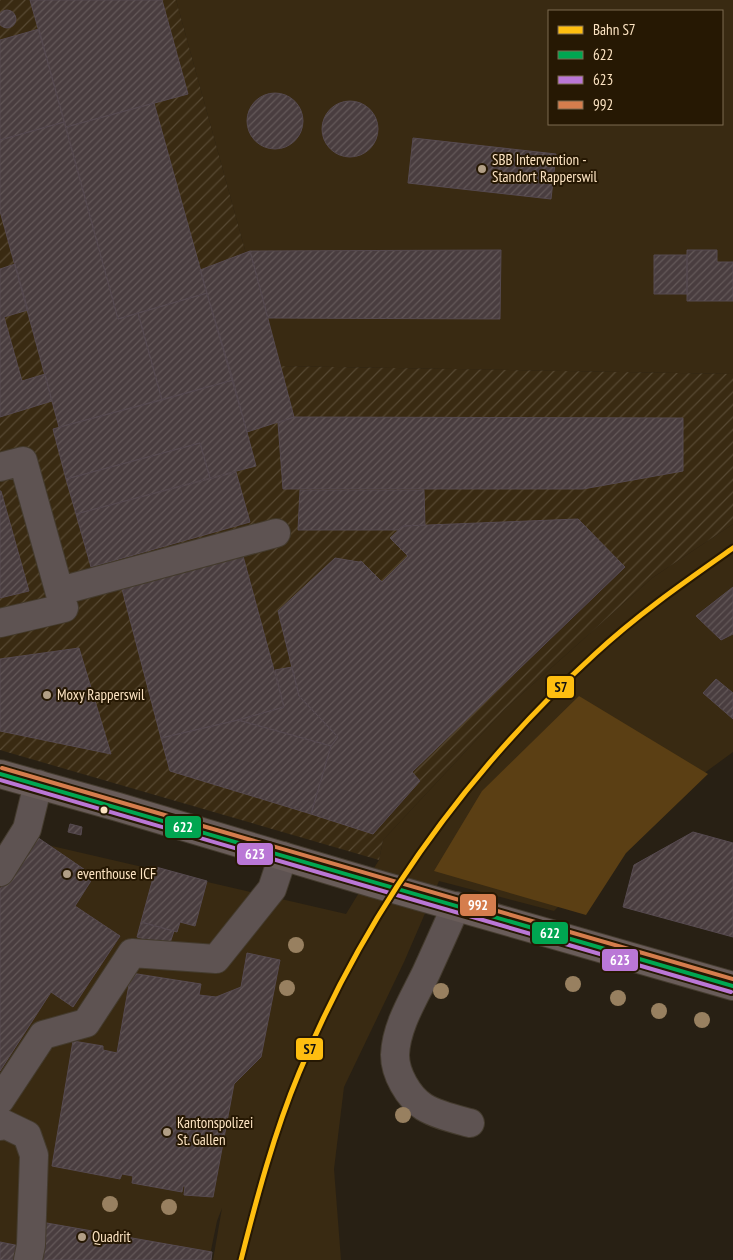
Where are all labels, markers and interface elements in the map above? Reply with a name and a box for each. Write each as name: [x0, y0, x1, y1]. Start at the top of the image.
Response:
legend: [548, 10, 723, 125]
text: Bahn S7: [593, 20, 636, 39]
text: 622: [593, 45, 613, 64]
text: 623: [593, 70, 613, 89]
text: 992: [593, 95, 613, 114]
place label: SBB Intervention - Standort Rapperswil: [492, 150, 598, 186]
marker: SBB Intervention - Standort Rapperswil: [476, 163, 488, 175]
line badge: S7: [546, 675, 575, 699]
text: S7: [555, 678, 568, 696]
place label: Moxy Rapperswil: [57, 685, 145, 704]
marker: Moxy Rapperswil: [41, 689, 53, 701]
unlabelled marker: [99, 805, 109, 815]
line badge: 622: [164, 815, 202, 839]
text: 622: [173, 818, 193, 836]
line badge: 623: [236, 842, 274, 866]
text: 623: [245, 845, 265, 863]
place label: eventhouse ICF: [77, 864, 156, 883]
marker: eventhouse ICF: [61, 868, 73, 880]
line badge: 992: [459, 893, 497, 917]
text: 992: [468, 896, 488, 914]
line badge: 622: [531, 921, 569, 945]
text: 622: [540, 924, 560, 942]
line badge: 623: [601, 948, 639, 972]
text: 623: [610, 951, 630, 969]
line badge: S7: [295, 1037, 324, 1061]
text: S7: [304, 1040, 317, 1058]
place label: Kantonspolizei St. Gallen: [177, 1113, 253, 1149]
marker: Kantonspolizei St. Gallen: [161, 1126, 173, 1138]
place label: Quadrit: [92, 1227, 131, 1246]
marker: Quadrit: [76, 1231, 88, 1243]

